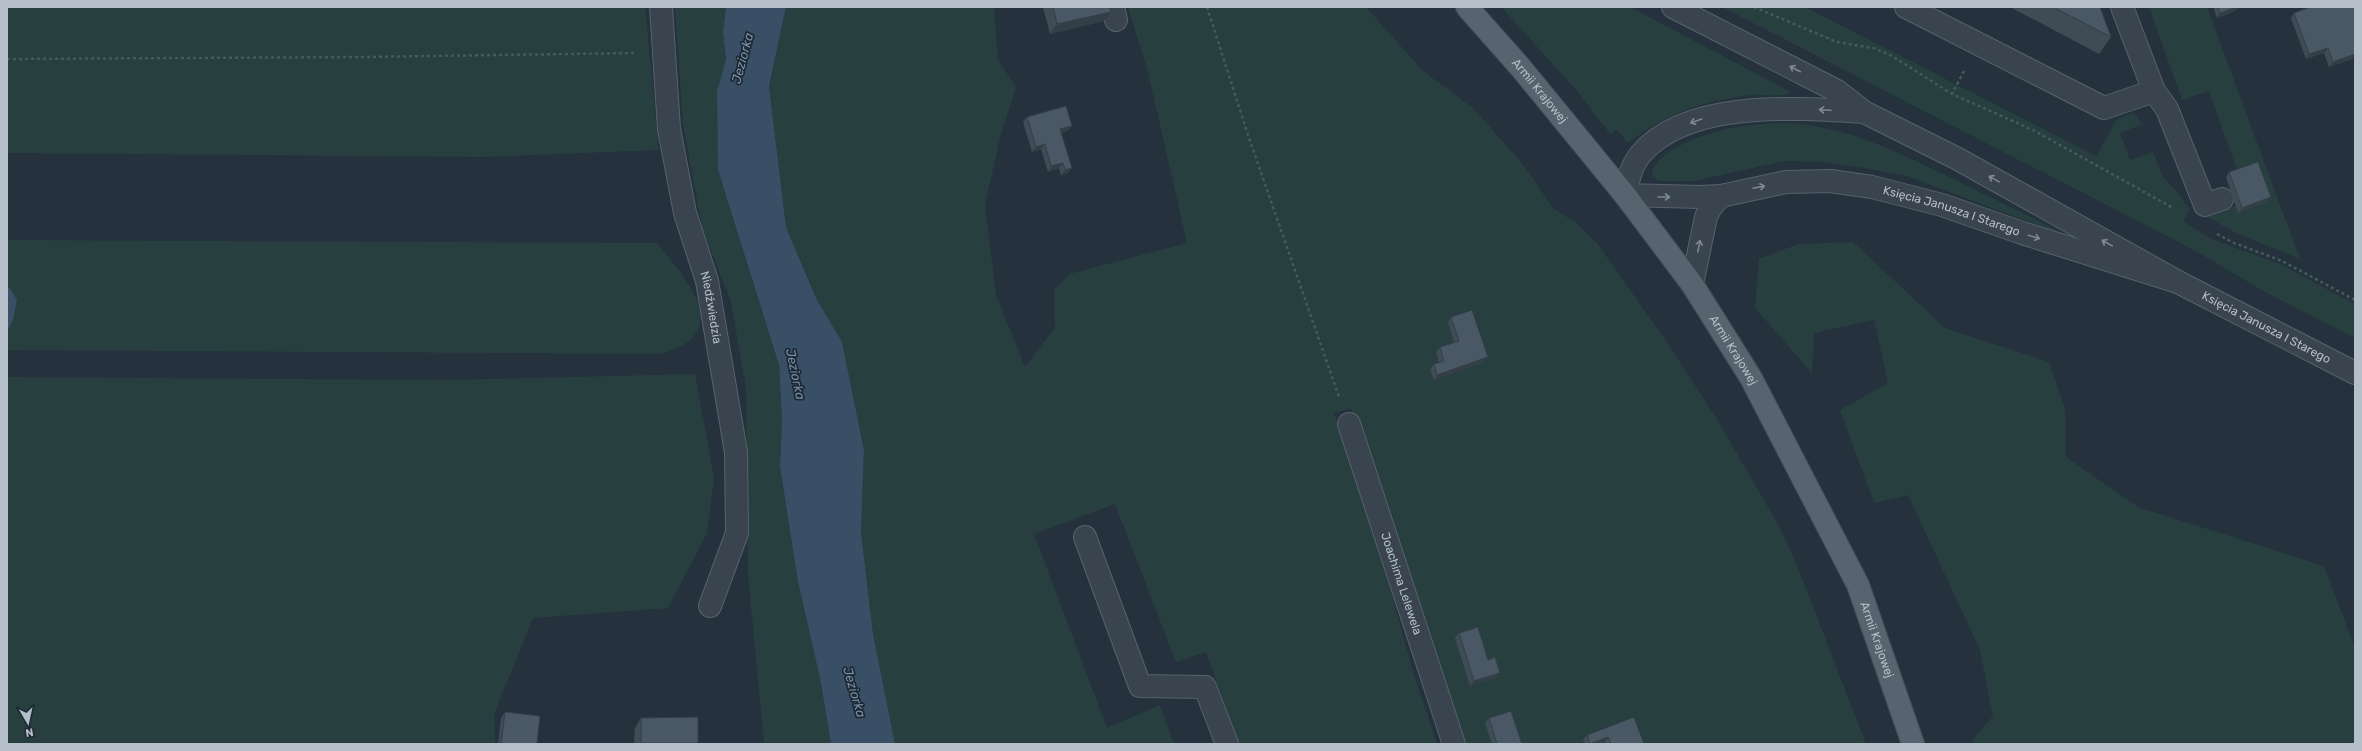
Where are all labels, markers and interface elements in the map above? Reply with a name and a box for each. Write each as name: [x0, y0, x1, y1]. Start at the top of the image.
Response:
water label: Jeziorka: [729, 31, 757, 85]
street label: Armii Krajowej: [1509, 56, 1570, 126]
one-way arrow: [1790, 65, 1802, 73]
one-way arrow: [1819, 106, 1832, 113]
one-way arrow: [1690, 118, 1703, 125]
one-way arrow: [1988, 175, 2000, 182]
one-way arrow: [1752, 182, 1765, 190]
street label: Księcia Janusza I Starego: [1882, 183, 2022, 239]
one-way arrow: [1657, 193, 1670, 201]
one-way arrow: [2027, 234, 2040, 241]
one-way arrow: [2101, 238, 2113, 246]
one-way arrow: [1696, 240, 1704, 253]
street label: Niedźwiedzia: [697, 269, 725, 345]
street label: Księcia Janusza I Starego: [2200, 289, 2333, 366]
street label: Armii Krajowej: [1706, 313, 1760, 387]
water label: Jeziorka: [783, 347, 808, 401]
street label: Joachima Lelewela: [1378, 531, 1425, 637]
street label: Armii Krajowej: [1857, 600, 1897, 680]
water label: Jeziorka: [840, 665, 869, 720]
north arrow: [8, 703, 48, 743]
text: N: [24, 725, 34, 739]

